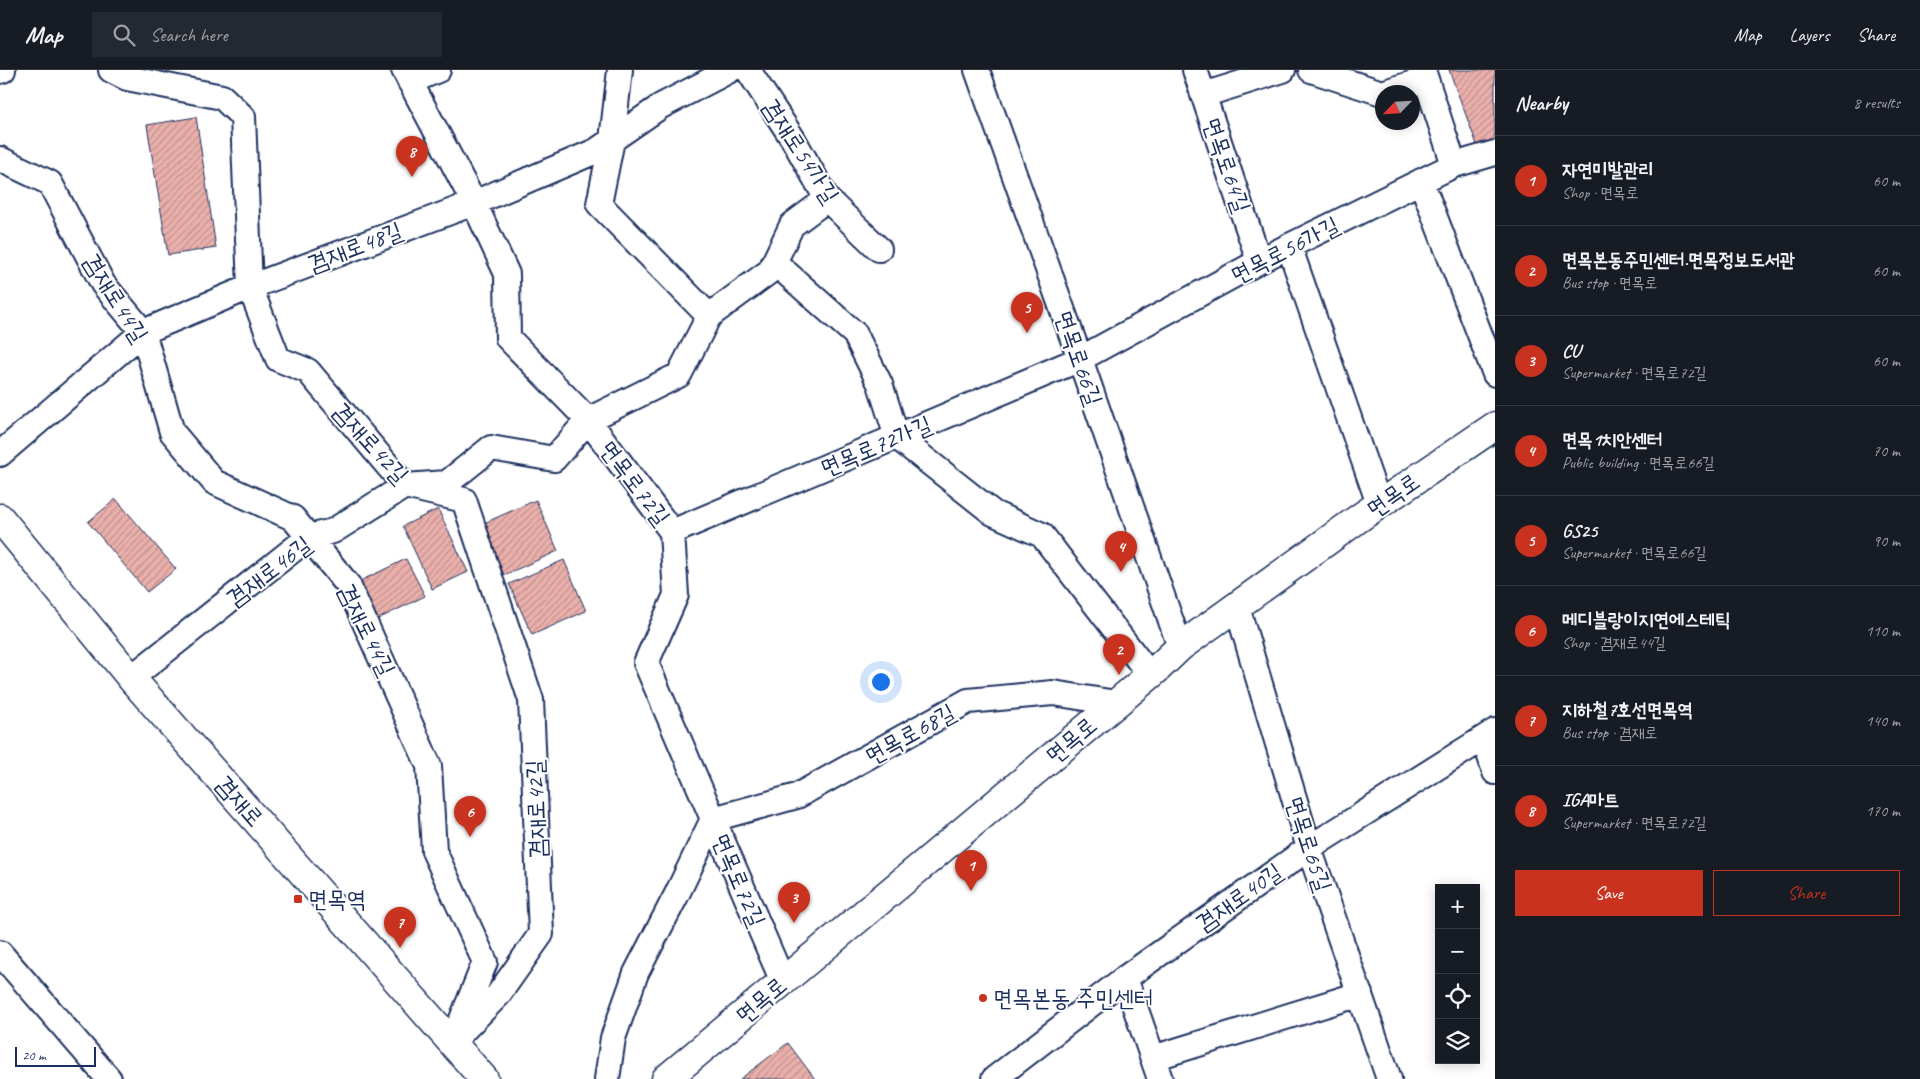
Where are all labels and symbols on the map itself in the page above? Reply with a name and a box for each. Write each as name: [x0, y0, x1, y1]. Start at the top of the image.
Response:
north arrow: [1375, 85, 1420, 130]
street label: 겸재로54가길: [756, 93, 846, 209]
street label: 면목로64길: [1197, 113, 1257, 217]
pin: 8: [396, 136, 428, 177]
street label: 면목로56가길: [1226, 210, 1344, 290]
street label: 겸재로48길: [303, 215, 407, 279]
street label: 겸재로44길: [77, 248, 155, 348]
pin: 5: [1011, 292, 1043, 333]
street label: 면목로66길: [1049, 306, 1109, 410]
street label: 겸재로42길: [327, 396, 415, 490]
street label: 면목로72가길: [816, 409, 936, 483]
street label: 면목로72길: [593, 434, 677, 532]
street label: 면목로: [1361, 466, 1425, 524]
street label: 겸재로46길: [220, 529, 318, 613]
pin: 4: [1105, 531, 1137, 572]
street label: 겸재로44길: [332, 579, 402, 681]
pin: 2: [1103, 634, 1135, 675]
your location: [868, 669, 894, 695]
street label: 면목로68길: [859, 697, 961, 771]
street label: 면목로: [1039, 710, 1103, 770]
street label: 겸재로42길: [519, 759, 553, 859]
street label: 겸재로: [210, 769, 270, 833]
street label: 면목로65길: [1279, 792, 1339, 896]
pin: 6: [454, 796, 486, 837]
street label: 면목로72길: [706, 829, 772, 931]
pin: 1: [955, 850, 987, 891]
street label: 겸재로40길: [1190, 856, 1288, 938]
pin: 3: [778, 882, 810, 923]
place label: 면목역: [308, 884, 366, 914]
marker: 면목역: [292, 893, 304, 905]
pin: 7: [384, 907, 416, 948]
street label: 면목로: [729, 970, 793, 1030]
place label: 면목본동 주민센터: [993, 983, 1153, 1013]
marker: 면목본동 주민센터: [977, 992, 989, 1004]
scale bar: [15, 1044, 96, 1067]

